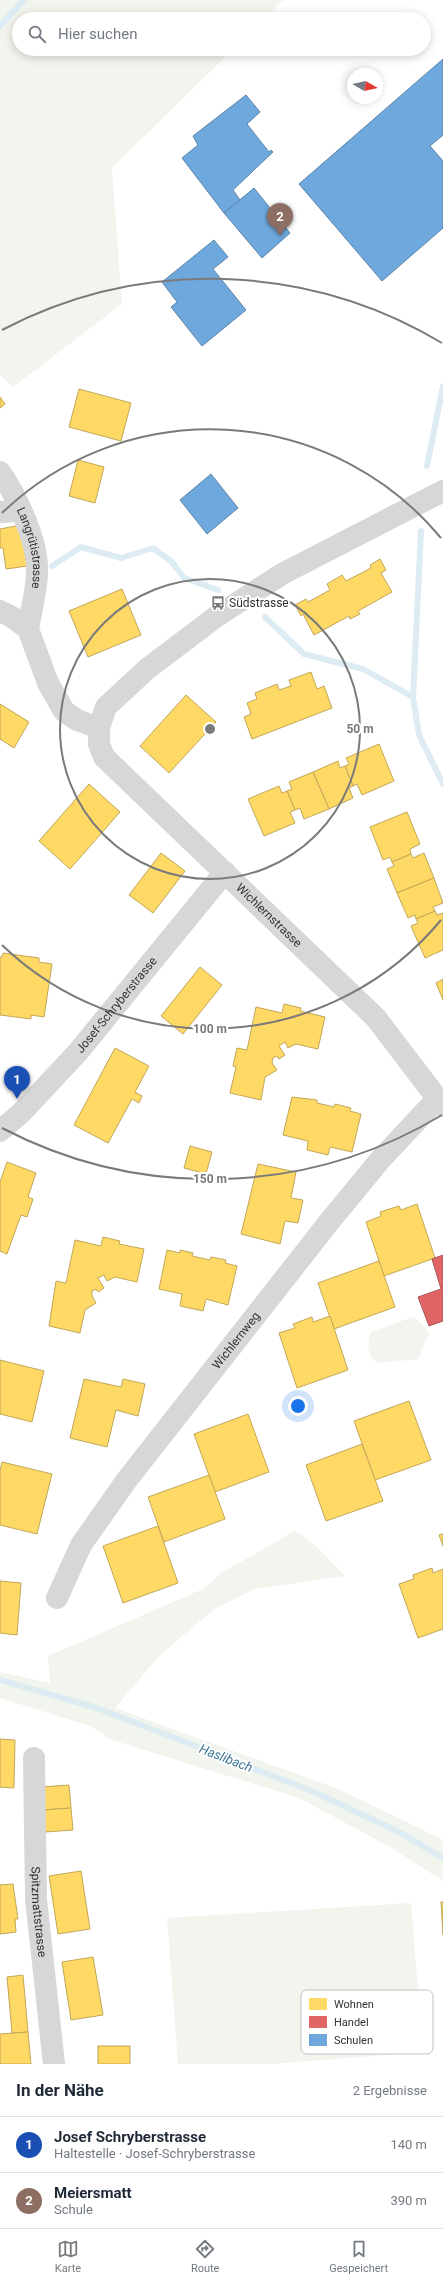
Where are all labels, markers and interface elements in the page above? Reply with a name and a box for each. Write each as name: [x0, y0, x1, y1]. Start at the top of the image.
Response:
search box: [12, 12, 431, 56]
icon: search: [26, 23, 48, 45]
text: Hier suchen: [58, 25, 137, 43]
north arrow: [347, 68, 383, 104]
pin: 2: [267, 203, 293, 236]
street label: Langrütistrasse: [14, 505, 44, 589]
bus stop icon: Südstrasse: [210, 595, 226, 611]
place label: Südstrasse: [229, 596, 289, 610]
centre of rings: [203, 722, 217, 736]
text: 50 m: [346, 722, 374, 736]
street label: Wichlernstrasse: [233, 881, 305, 950]
street label: Josef-Schryberstrasse: [73, 954, 160, 1056]
text: 100 m: [193, 1022, 227, 1036]
pin: 1: [4, 1066, 30, 1099]
text: 150 m: [193, 1172, 227, 1186]
street label: Wichlernweg: [209, 1309, 263, 1372]
your location: [288, 1396, 308, 1416]
water label: Haslibach: [197, 1741, 255, 1775]
street label: Spitzmattstrasse: [29, 1866, 49, 1958]
legend: [301, 1990, 433, 2054]
text: Wohnen: [334, 1998, 374, 2011]
text: Handel: [334, 2016, 369, 2029]
text: Schulen: [334, 2034, 373, 2047]
text: In der Nähe: [16, 2080, 104, 2100]
text: 2 Ergebnisse: [353, 2083, 427, 2098]
text: Josef Schryberstrasse: [54, 2128, 206, 2146]
text: 1: [25, 2137, 33, 2152]
text: 140 m: [390, 2137, 427, 2152]
text: Haltestelle · Josef-Schryberstrasse: [54, 2146, 255, 2161]
text: Meiersmatt: [54, 2184, 132, 2202]
text: 2: [25, 2193, 33, 2208]
text: 390 m: [390, 2193, 427, 2208]
text: Schule: [54, 2202, 93, 2217]
tab: Karte: [55, 2238, 81, 2275]
tab: Route: [191, 2238, 219, 2275]
tab: Gespeichert: [329, 2238, 388, 2275]

